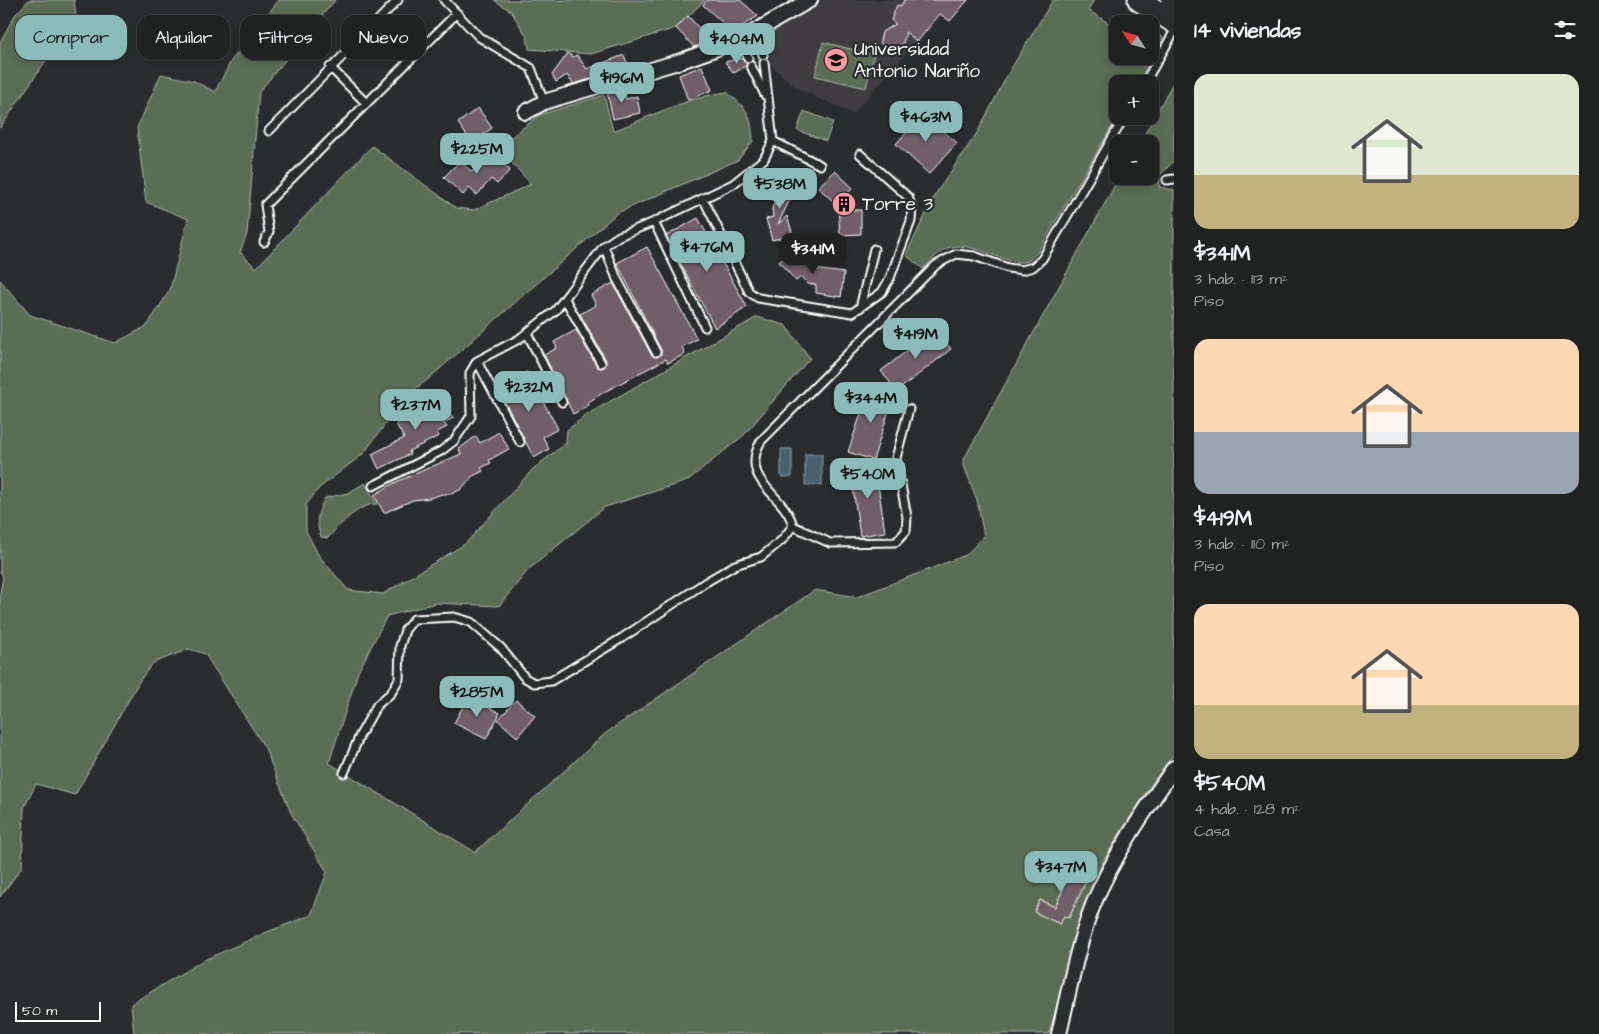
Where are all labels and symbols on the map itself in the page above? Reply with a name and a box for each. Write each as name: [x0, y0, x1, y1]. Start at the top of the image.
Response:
north arrow: [1109, 15, 1159, 65]
pin: $404M: [702, 22, 772, 65]
place label: Universidad Antonio Nariño: [854, 36, 980, 85]
school or university icon: Universidad Antonio Nariño: [823, 47, 849, 73]
pin: $196M: [587, 62, 657, 104]
pin: $463M: [891, 100, 961, 143]
pin: $225M: [442, 132, 512, 175]
pin: $538M: [745, 168, 815, 210]
building icon: Torre 3: [831, 191, 857, 217]
place label: Torre 3: [862, 191, 933, 218]
pin: $476M: [672, 230, 742, 273]
pin: $341M: [778, 232, 848, 275]
pin: $419M: [881, 318, 951, 360]
pin: $232M: [494, 370, 564, 413]
pin: $344M: [836, 382, 906, 424]
pin: $237M: [381, 388, 451, 431]
pin: $540M: [833, 458, 903, 500]
pin: $285M: [442, 676, 512, 718]
pin: $347M: [1026, 850, 1096, 893]
scale bar: [15, 999, 101, 1022]

